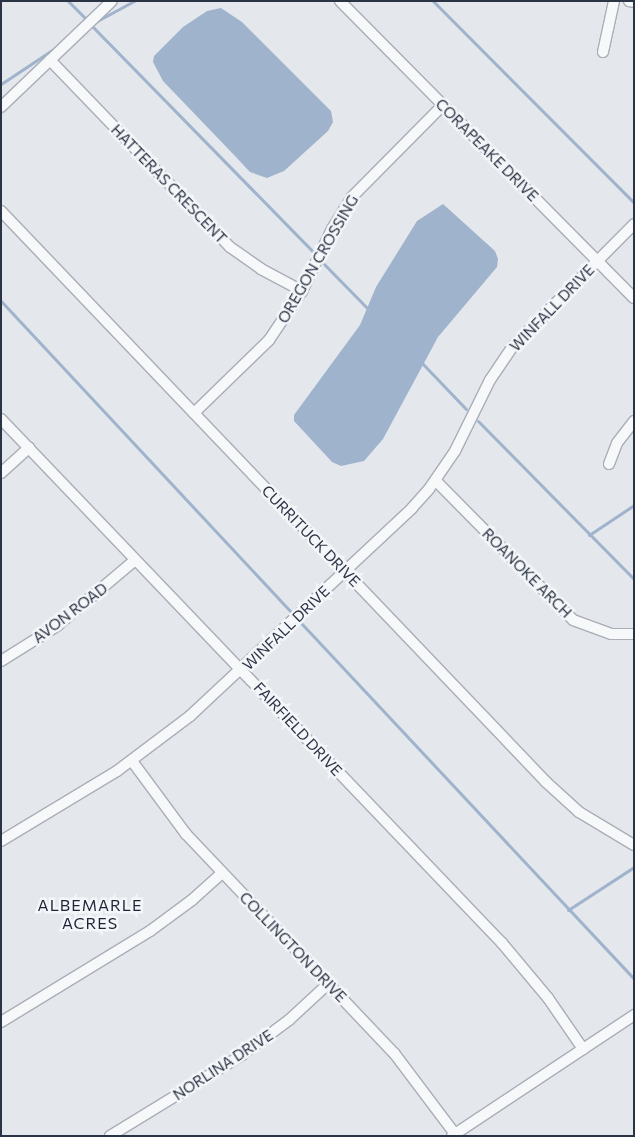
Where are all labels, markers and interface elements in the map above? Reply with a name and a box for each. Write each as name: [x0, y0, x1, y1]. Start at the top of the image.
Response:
street label: CORAPEAKE DRIVE: [432, 95, 542, 205]
street label: HATTERAS CRESCENT: [107, 121, 231, 247]
street label: OREGON CROSSING: [274, 192, 362, 326]
street label: WINFALL DRIVE: [506, 261, 598, 355]
street label: CURRITUCK DRIVE: [258, 482, 364, 590]
street label: ROANOKE ARCH: [479, 525, 575, 621]
street label: AVON ROAD: [29, 579, 111, 647]
street label: WINFALL DRIVE: [239, 582, 333, 674]
street label: FAIRFIELD DRIVE: [250, 679, 346, 779]
street label: COLLINGTON DRIVE: [236, 888, 350, 1006]
district label: ALBEMARLE ACRES: [36, 895, 144, 933]
street label: NORLINA DRIVE: [170, 1026, 276, 1104]

